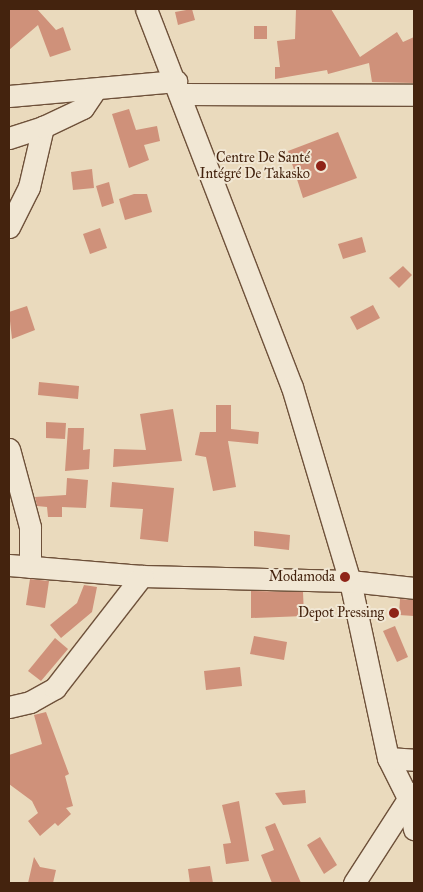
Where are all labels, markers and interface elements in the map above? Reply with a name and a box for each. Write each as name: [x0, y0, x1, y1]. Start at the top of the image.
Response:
place label: Centre De Santé Intégré De Takasko: [200, 150, 310, 182]
marker: Centre De Santé Intégré De Takasko: [314, 159, 328, 173]
place label: Modamoda: [269, 569, 335, 585]
marker: Modamoda: [339, 571, 351, 583]
place label: Depot Pressing: [298, 605, 384, 621]
marker: Depot Pressing: [388, 607, 400, 619]

